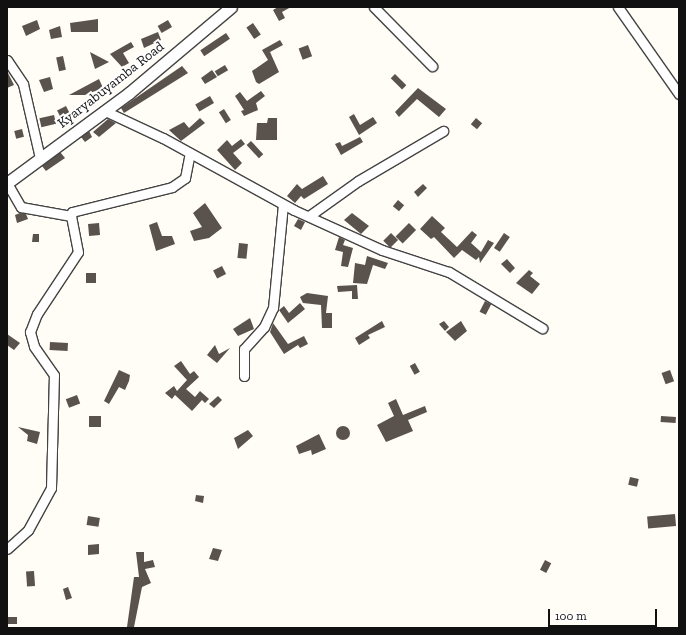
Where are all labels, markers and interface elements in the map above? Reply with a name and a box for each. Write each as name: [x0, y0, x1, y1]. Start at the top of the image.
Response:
street label: Kyaryabuyamba Road: [54, 38, 168, 132]
scale bar: [550, 601, 659, 627]
text: 100 m: [555, 609, 587, 623]

